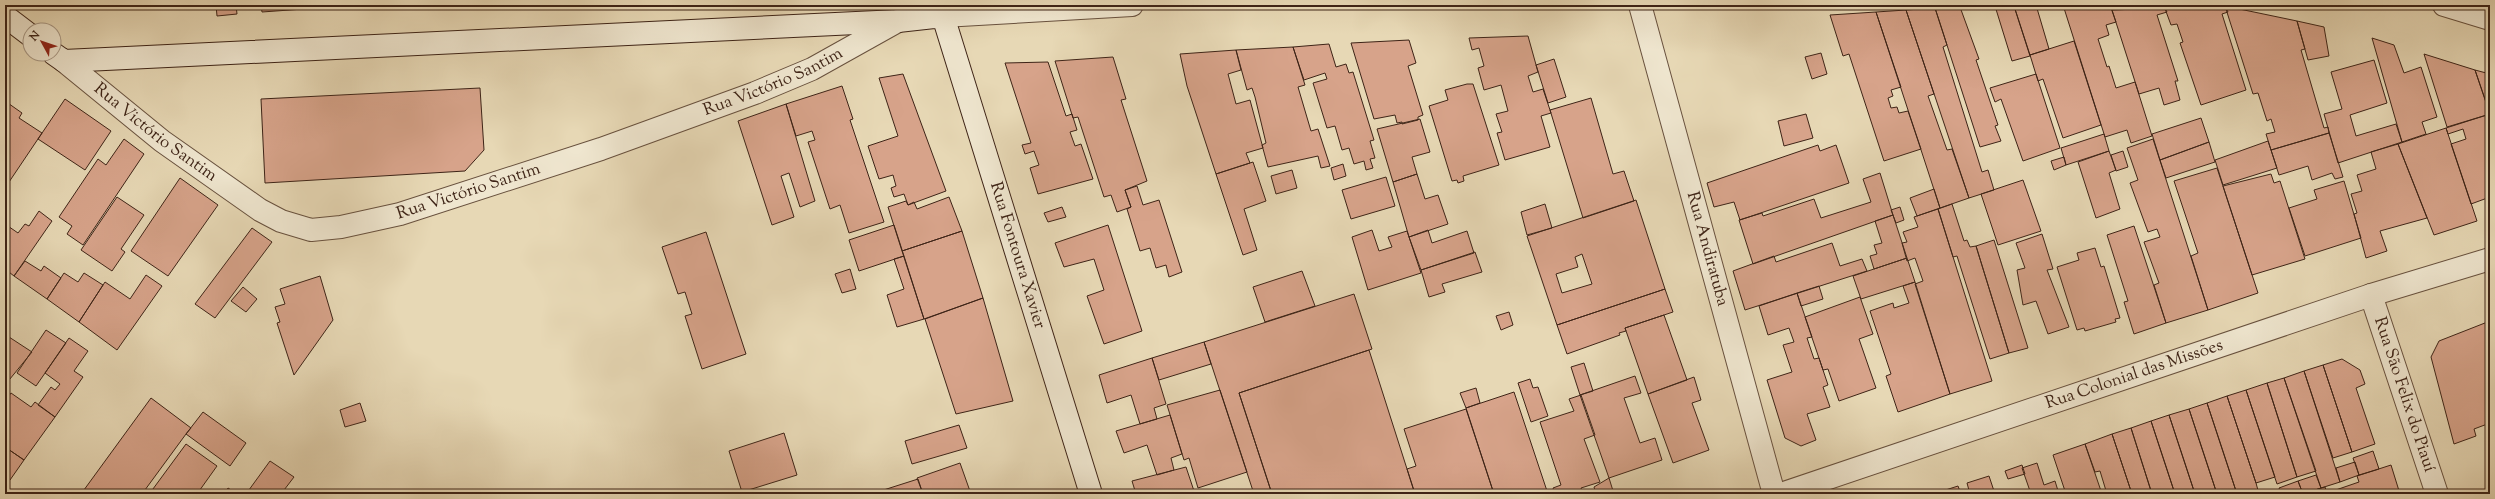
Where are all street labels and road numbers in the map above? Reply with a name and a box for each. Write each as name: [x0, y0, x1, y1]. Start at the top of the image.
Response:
street label: Rua Victório Santim: [700, 42, 848, 123]
street label: Rua Victório Santim: [88, 78, 222, 188]
street label: Rua Victório Santim: [394, 157, 544, 226]
street label: Rua Fontoura Xavier: [983, 179, 1051, 332]
street label: Rua Andiratuba: [1680, 189, 1734, 309]
street label: Rua São Felix do Piauí: [2367, 314, 2441, 475]
street label: Rua Colonial das Missões: [2042, 334, 2227, 416]

